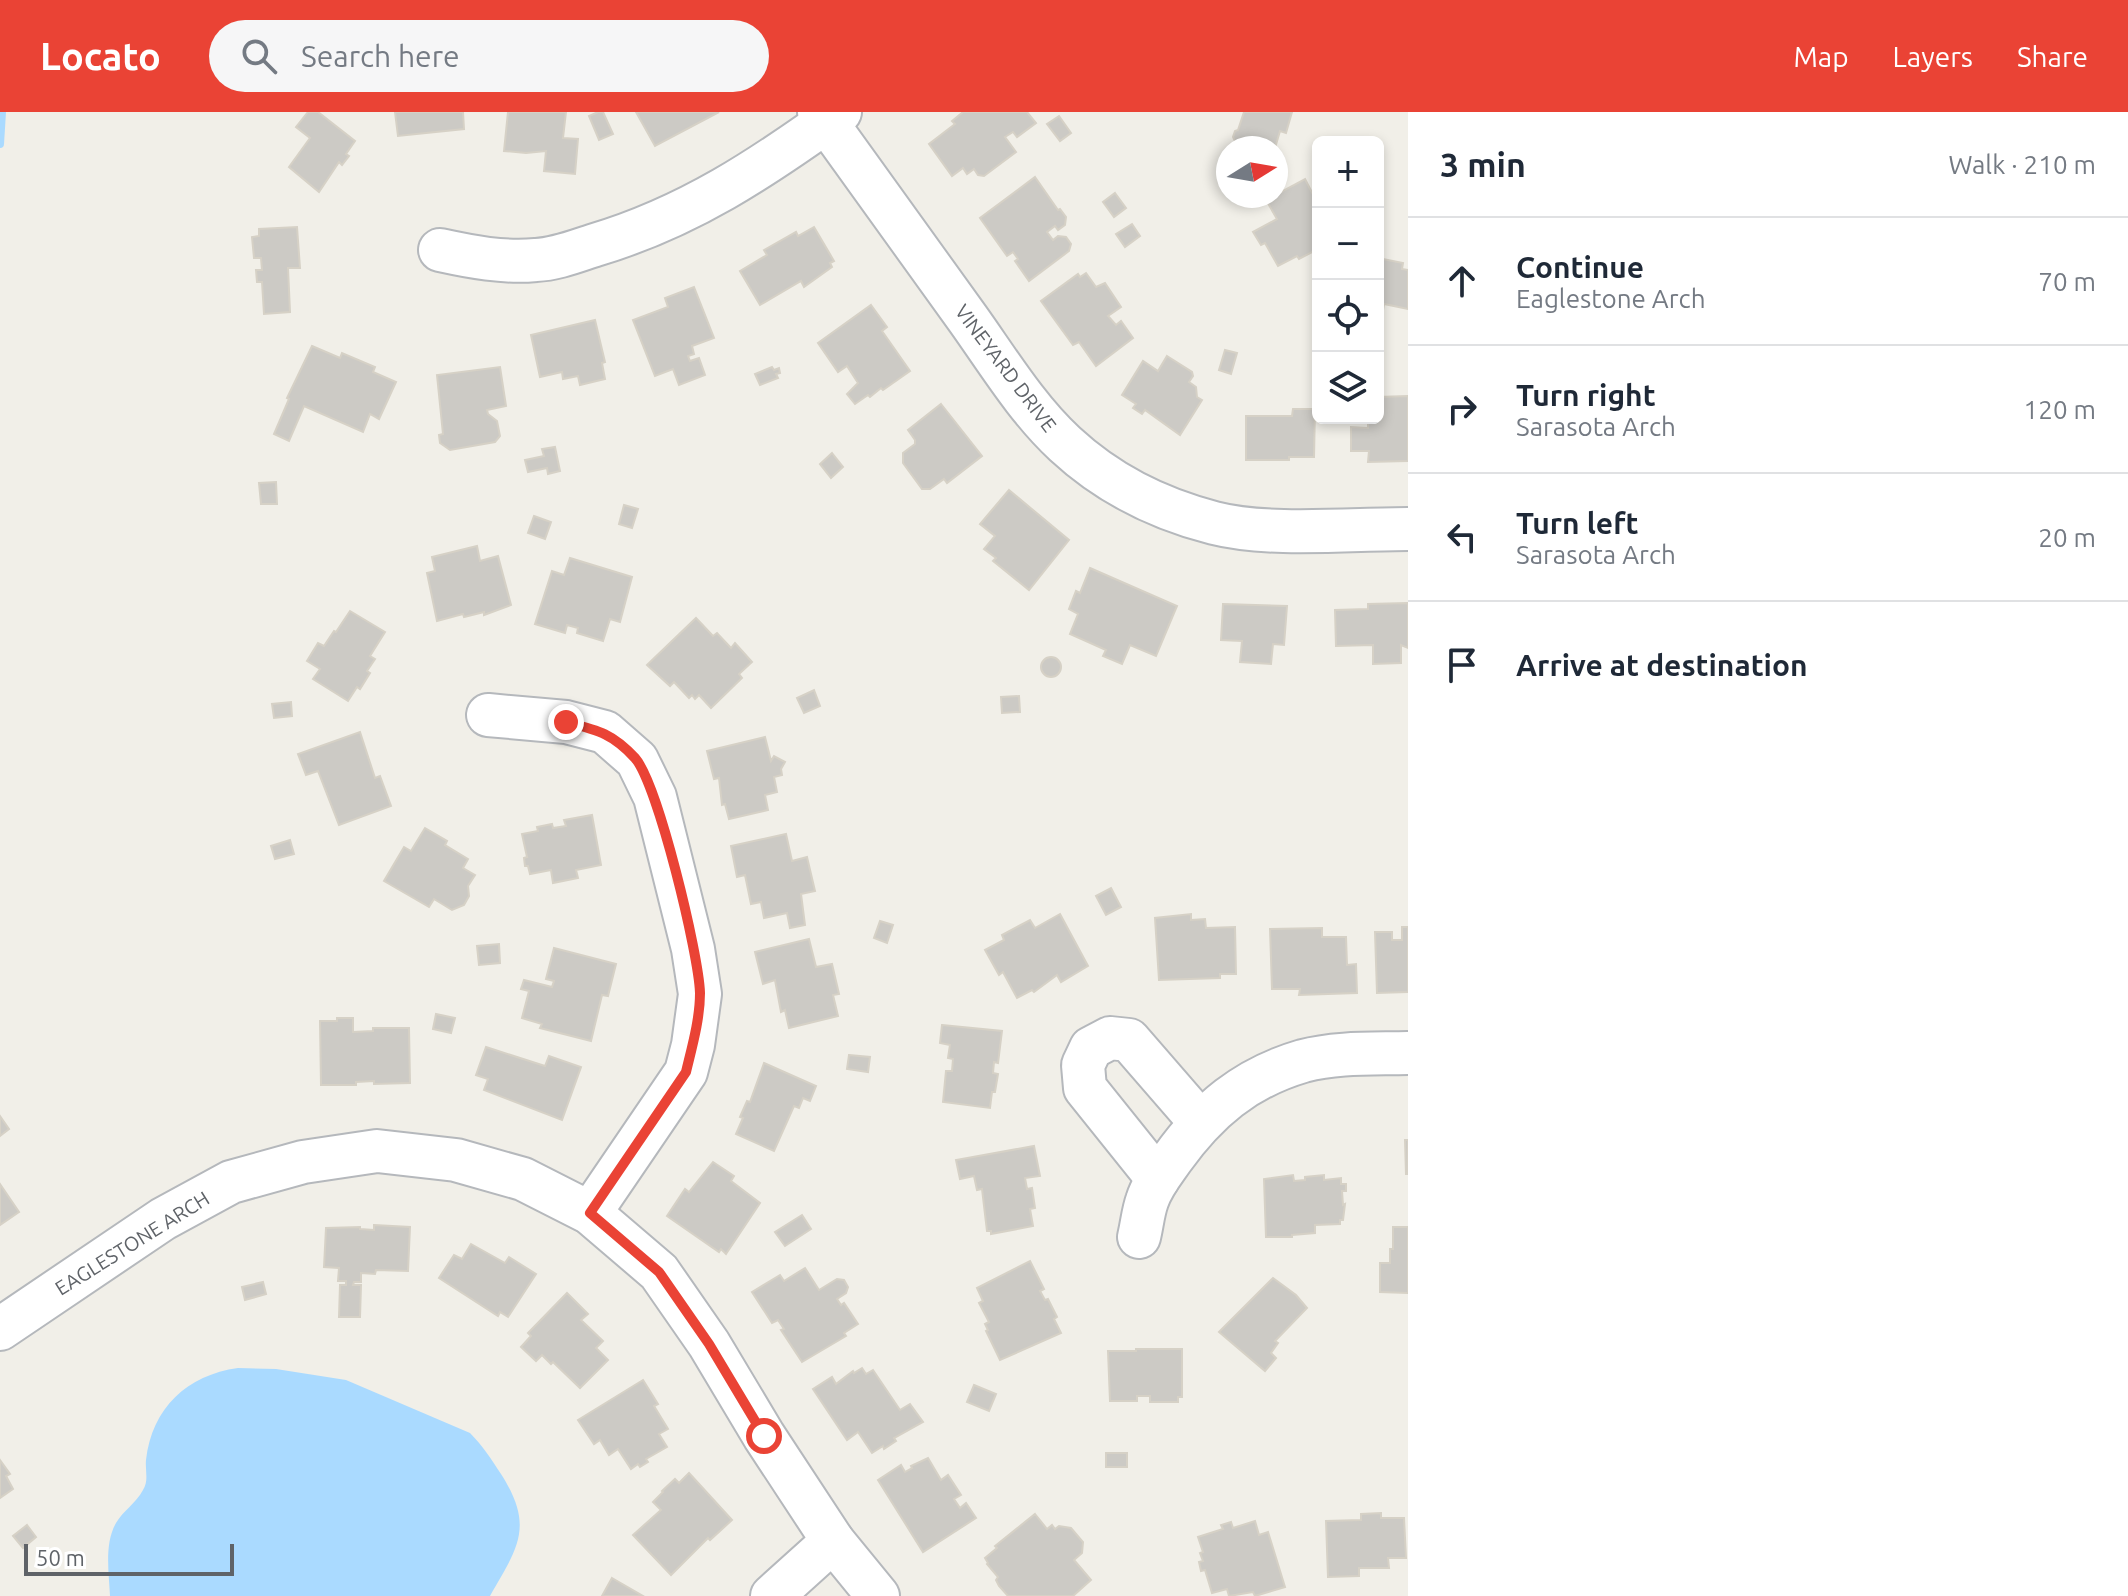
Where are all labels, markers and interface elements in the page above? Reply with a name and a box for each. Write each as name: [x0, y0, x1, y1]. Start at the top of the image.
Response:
search box: [209, 20, 769, 92]
icon: search: [237, 34, 281, 78]
text: Locato: [40, 35, 161, 77]
text: Search here: [301, 39, 460, 73]
text: Map: [1793, 41, 1849, 72]
text: Layers: [1893, 41, 1973, 72]
text: Share: [2017, 41, 2088, 72]
north arrow: [1216, 136, 1288, 208]
map controls: [1312, 136, 1384, 424]
button: +: [1312, 136, 1384, 208]
text: 3 min: [1440, 145, 1526, 183]
text: Walk · 210 m: [1948, 150, 2096, 179]
button: −: [1312, 208, 1384, 280]
text: Continue: [1516, 250, 1644, 284]
icon: ahead: [1440, 259, 1484, 303]
text: 70 m: [2038, 267, 2096, 296]
button: locate: [1312, 280, 1384, 352]
text: Eaglestone Arch: [1516, 284, 1706, 313]
street label: VINEYARD DRIVE: [951, 300, 1061, 436]
button: layers: [1312, 352, 1384, 424]
text: Turn right: [1516, 378, 1656, 412]
icon: right: [1440, 387, 1484, 431]
text: 120 m: [2024, 395, 2096, 424]
text: Sarasota Arch: [1516, 412, 1676, 441]
text: Turn left: [1516, 506, 1638, 540]
icon: left: [1440, 515, 1484, 559]
text: 20 m: [2038, 523, 2096, 552]
text: Sarasota Arch: [1516, 540, 1676, 569]
icon: arrive: [1440, 643, 1484, 687]
text: Arrive at destination: [1516, 648, 1808, 682]
route end: [548, 704, 584, 740]
street label: EAGLESTONE ARCH: [51, 1186, 213, 1300]
route start: [746, 1418, 782, 1454]
scale bar: [24, 1540, 234, 1576]
text: 50 m: [36, 1545, 85, 1570]

